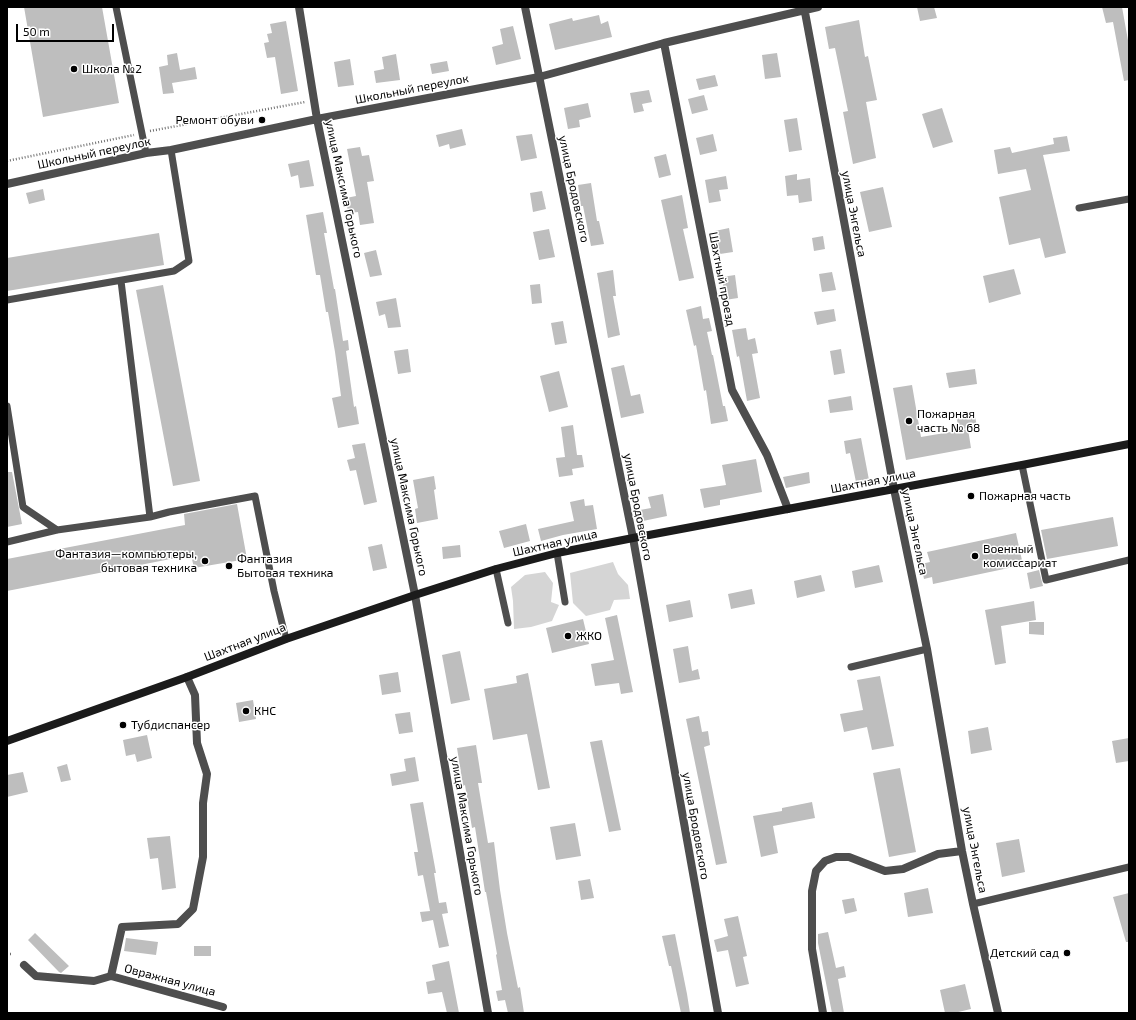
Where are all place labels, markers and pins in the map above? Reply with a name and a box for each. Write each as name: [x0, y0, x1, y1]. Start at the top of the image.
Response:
place label: Школа №2: [82, 62, 142, 76]
marker: Школа №2: [69, 64, 79, 74]
place label: Ремонт обуви: [175, 113, 254, 127]
marker: Ремонт обуви: [257, 115, 267, 125]
place label: Пожарная часть № 68: [917, 407, 980, 435]
marker: Пожарная часть № 68: [904, 416, 914, 426]
place label: Пожарная часть: [979, 489, 1071, 503]
marker: Пожарная часть: [966, 491, 976, 501]
place label: Военный комиссариат: [983, 542, 1057, 570]
place label: Фантазия—компьютеры, бытовая техника: [55, 547, 197, 575]
marker: Военный комиссариат: [970, 551, 980, 561]
place label: Фантазия Бытовая техника: [237, 552, 333, 580]
marker: Фантазия—компьютеры, бытовая техника: [200, 556, 210, 566]
marker: Фантазия Бытовая техника: [224, 561, 234, 571]
place label: ЖКО: [576, 629, 602, 643]
marker: ЖКО: [563, 631, 573, 641]
place label: КНС: [254, 704, 276, 718]
marker: КНС: [241, 706, 251, 716]
place label: Тубдиспансер: [131, 718, 210, 732]
marker: Тубдиспансер: [118, 720, 128, 730]
place label: Детский сад: [990, 946, 1059, 960]
marker: Детский сад: [1062, 948, 1072, 958]

